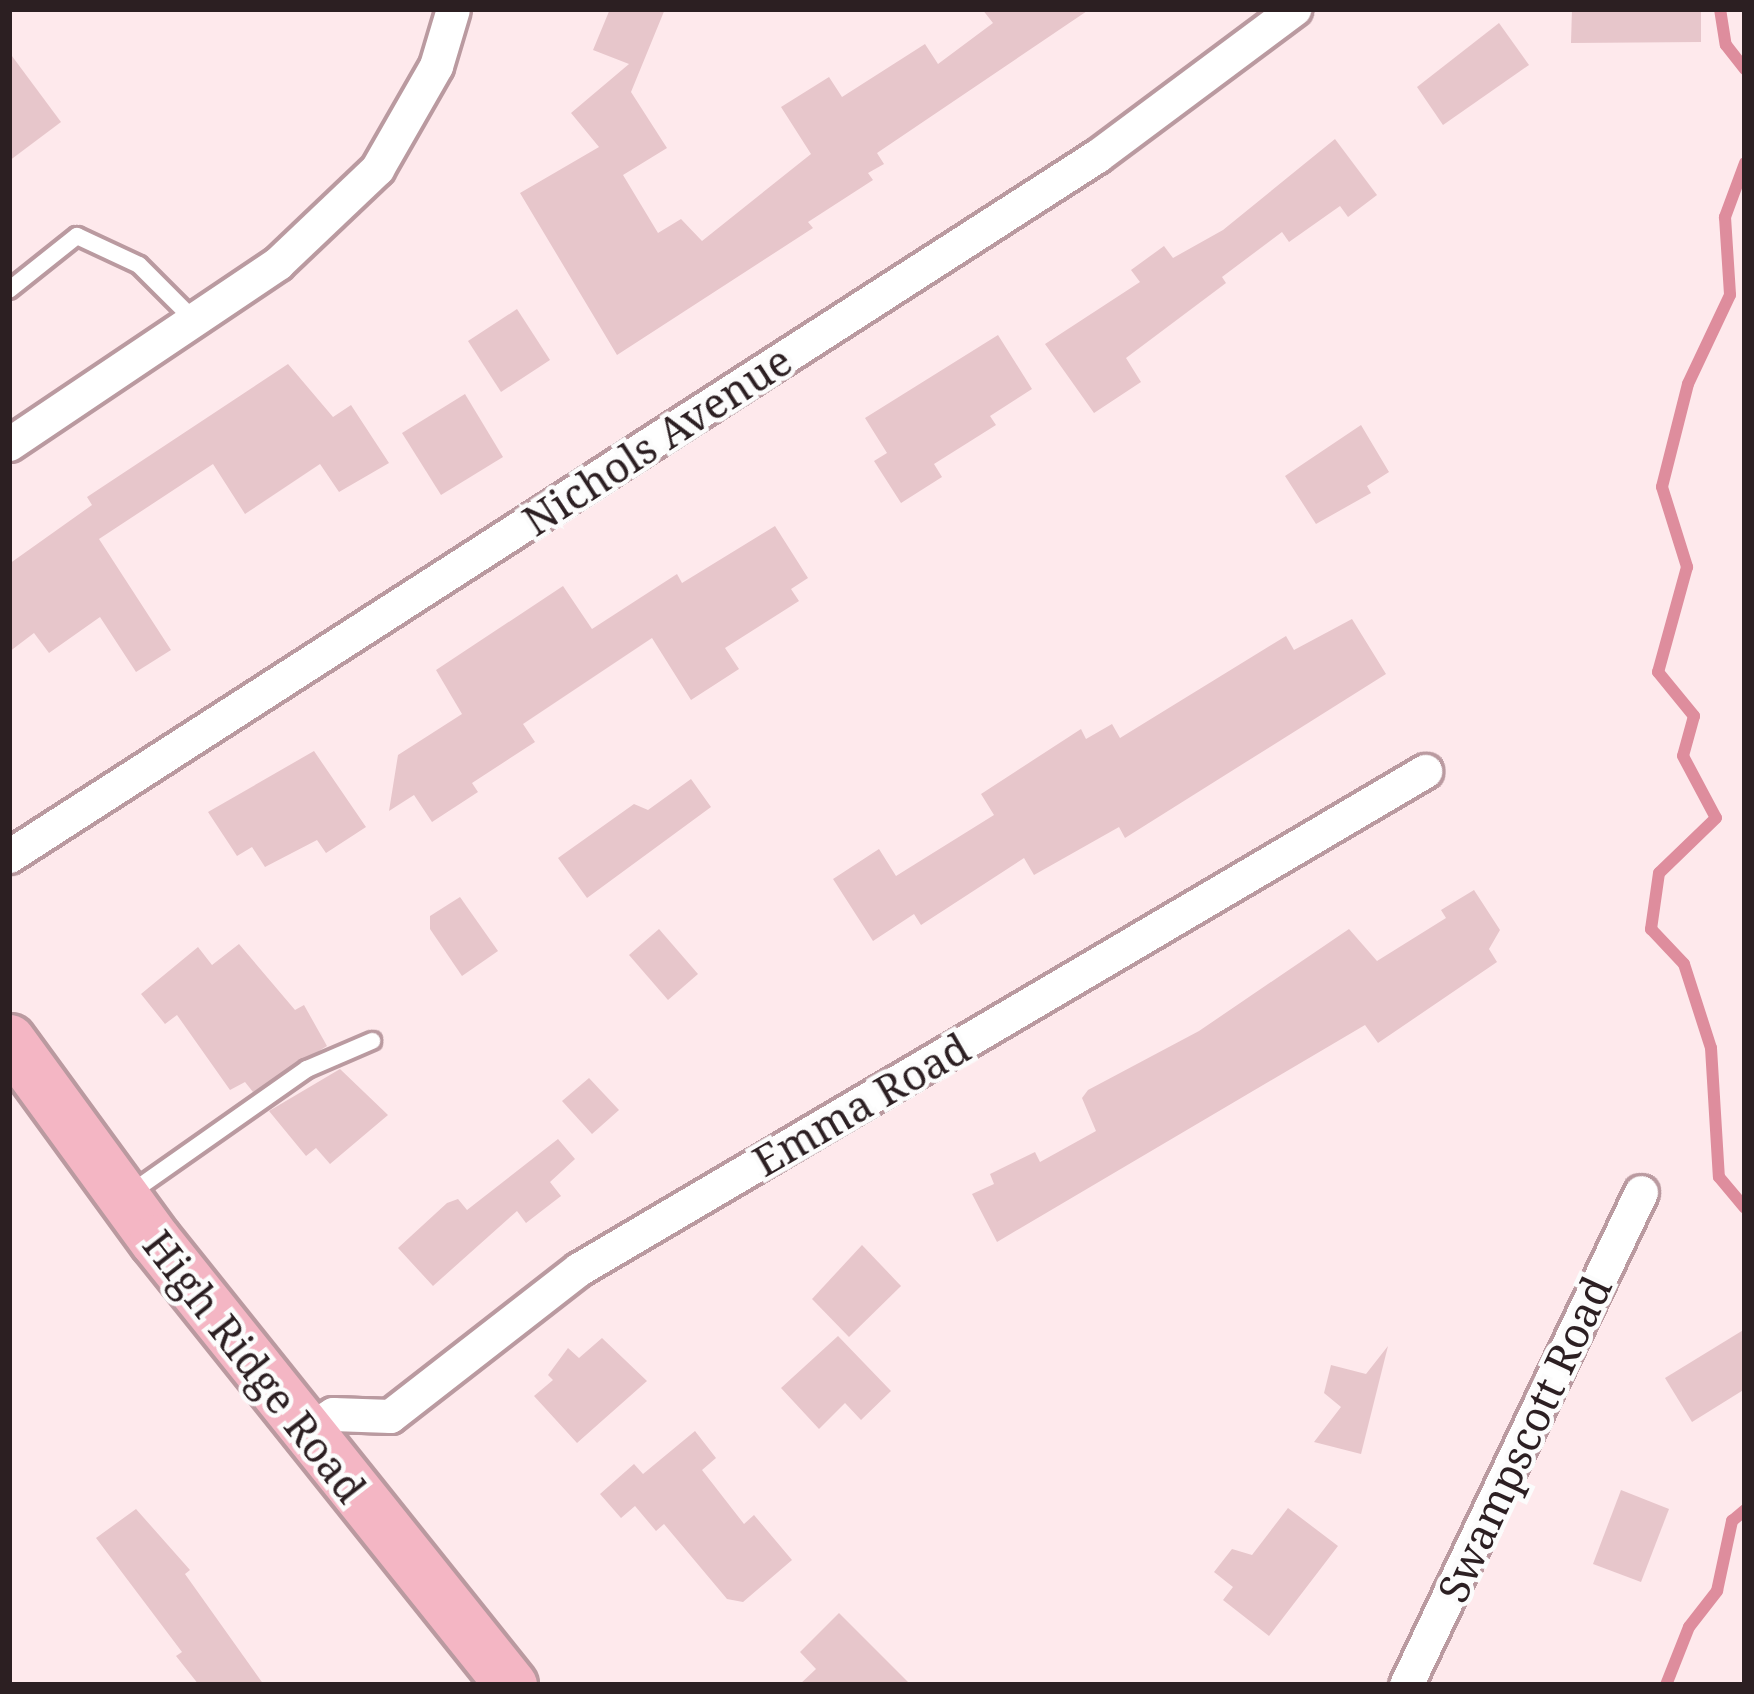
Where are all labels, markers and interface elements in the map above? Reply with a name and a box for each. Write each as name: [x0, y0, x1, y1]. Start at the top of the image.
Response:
street label: Nichols Avenue: [513, 334, 801, 546]
street label: Emma Road: [744, 1022, 978, 1186]
street label: High Ridge Road: [133, 1220, 377, 1512]
street label: Swampscott Road: [1427, 1268, 1621, 1610]

